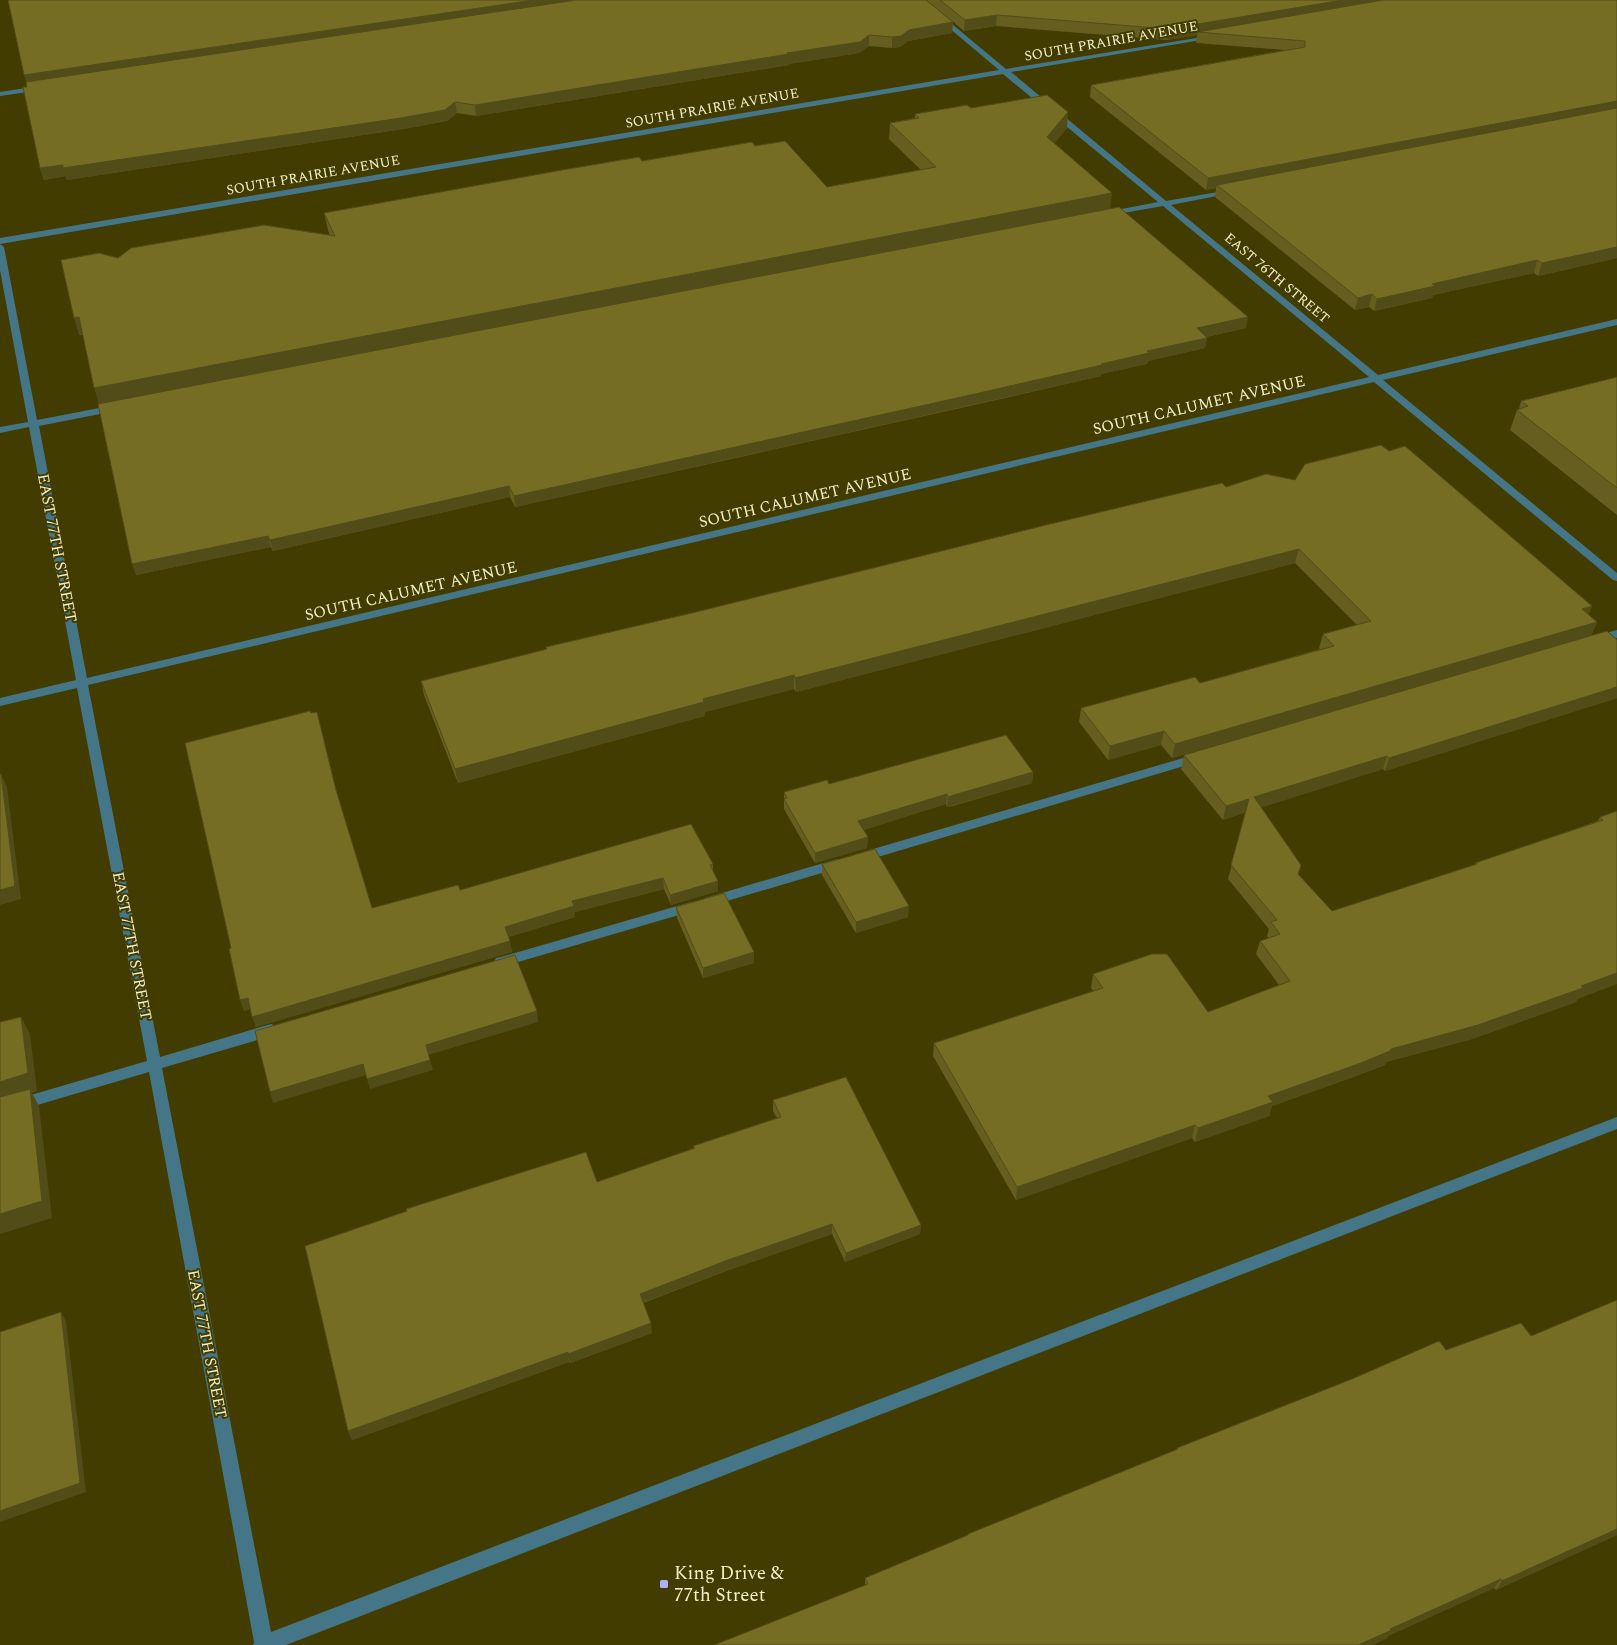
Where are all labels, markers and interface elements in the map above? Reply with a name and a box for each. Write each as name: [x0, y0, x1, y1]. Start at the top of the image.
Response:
street label: SOUTH PRAIRIE AVENUE: [1023, 15, 1199, 67]
street label: SOUTH PRAIRIE AVENUE: [624, 82, 800, 134]
street label: SOUTH PRAIRIE AVENUE: [225, 149, 401, 201]
street label: EAST 76TH STREET: [1220, 228, 1334, 328]
street label: SOUTH CALUMET AVENUE: [1090, 369, 1308, 441]
street label: SOUTH CALUMET AVENUE: [696, 462, 914, 534]
street label: EAST 77TH STREET: [31, 472, 83, 625]
street label: SOUTH CALUMET AVENUE: [302, 555, 520, 627]
street label: EAST 77TH STREET: [106, 870, 158, 1023]
street label: EAST 77TH STREET: [181, 1268, 233, 1421]
place label: King Drive & 77th Street: [674, 1559, 785, 1610]
marker: King Drive & 77th Street: [658, 1578, 670, 1590]

